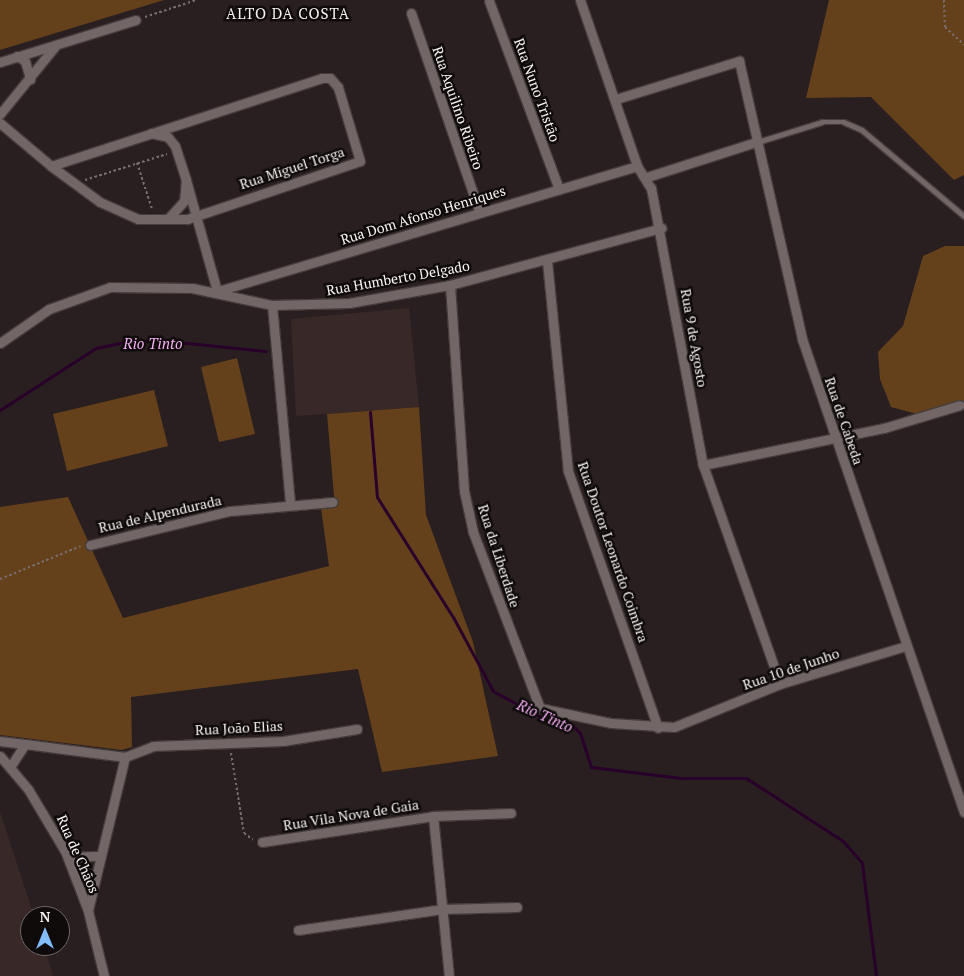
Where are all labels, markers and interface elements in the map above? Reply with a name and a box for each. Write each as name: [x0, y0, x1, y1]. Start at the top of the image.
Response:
district label: ALTO DA COSTA: [224, 5, 352, 23]
street label: Rua Nuno Tristão: [510, 36, 564, 144]
street label: Rua Aquilino Ribeiro: [429, 44, 487, 172]
street label: Rua Miguel Torga: [237, 143, 347, 193]
street label: Rua Dom Afonso Henriques: [338, 182, 508, 248]
street label: Rua Humberto Delgado: [325, 257, 471, 299]
street label: Rua 9 de Agosto: [677, 287, 711, 389]
water label: Rio Tinto: [123, 335, 183, 353]
street label: Rua de Cabeda: [821, 375, 867, 467]
street label: Rua Doutor Leonardo Coimbra: [574, 460, 652, 644]
street label: Rua de Alpendurada: [97, 492, 223, 536]
street label: Rua da Liberdade: [474, 502, 524, 610]
street label: Rua 10 de Junho: [740, 645, 842, 693]
water label: Rio Tinto: [514, 696, 576, 736]
street label: Rua João Elias: [195, 717, 283, 739]
street label: Rua Vila Nova de Gaia: [282, 796, 420, 834]
street label: Rua de Chãos: [53, 812, 103, 896]
north arrow: [20, 906, 70, 956]
text: N: [40, 907, 50, 926]

